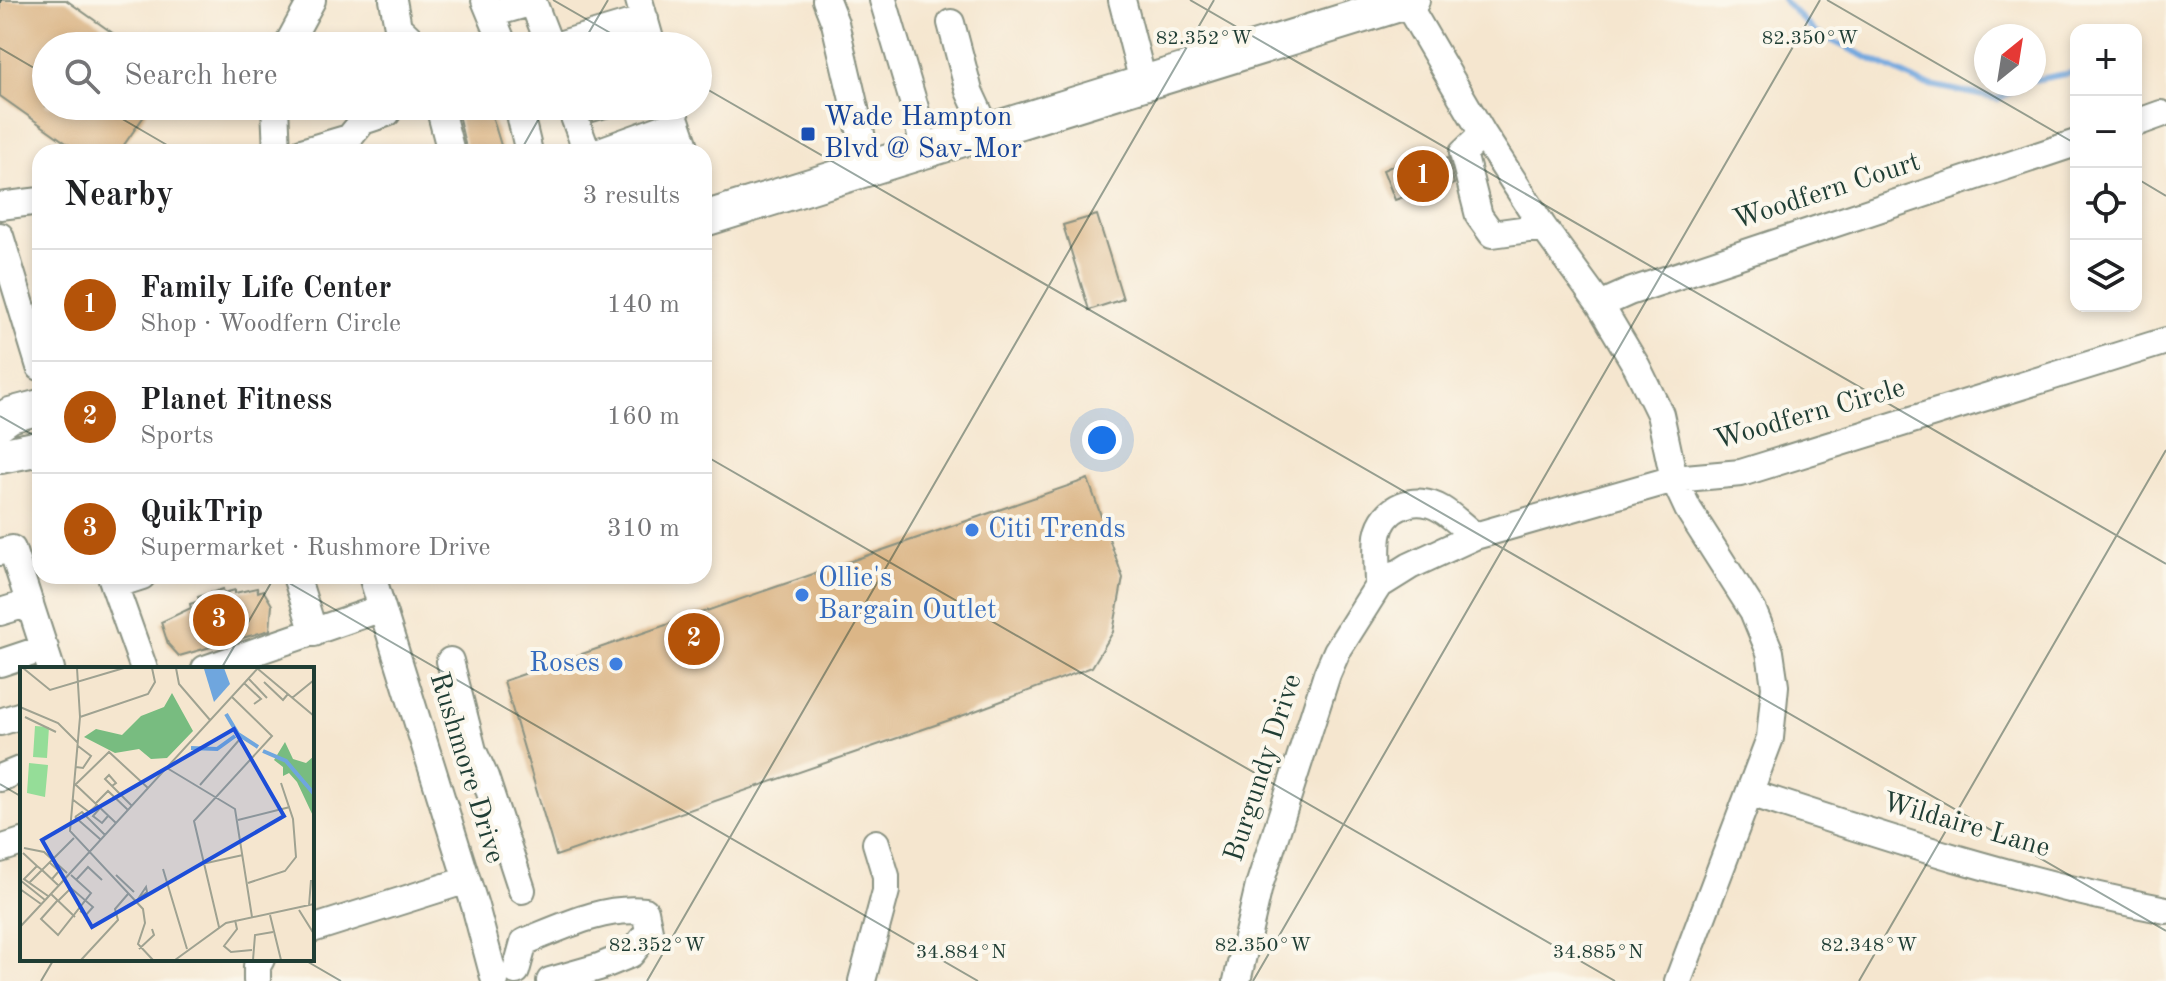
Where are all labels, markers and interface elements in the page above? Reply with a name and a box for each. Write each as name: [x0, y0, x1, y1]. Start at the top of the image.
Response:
north arrow: [1974, 24, 2046, 96]
map controls: [2070, 24, 2142, 312]
button: +: [2070, 24, 2142, 96]
text: 82.352°W: [1156, 29, 1252, 49]
text: 82.350°W: [1762, 29, 1858, 49]
search box: [32, 32, 712, 120]
icon: search: [60, 54, 104, 98]
text: Search here: [124, 61, 278, 91]
button: −: [2070, 96, 2142, 168]
place label: Wade Hampton Blvd @ Sav-Mor: [824, 104, 1022, 164]
marker: Wade Hampton Blvd @ Sav-Mor: [799, 125, 817, 143]
pin: 1: [1397, 146, 1449, 206]
street label: Woodfern Court: [1730, 149, 1924, 235]
button: locate: [2070, 168, 2142, 240]
text: Nearby: [64, 179, 174, 213]
text: 3 results: [582, 183, 680, 209]
button: layers: [2070, 240, 2142, 312]
text: Family Life Center: [140, 274, 391, 304]
text: 1: [82, 292, 98, 318]
text: 140 m: [607, 292, 680, 318]
text: Shop · Woodfern Circle: [140, 311, 401, 337]
street label: Woodfern Circle: [1712, 374, 1908, 456]
text: Planet Fitness: [140, 386, 332, 416]
text: 2: [82, 404, 98, 430]
text: 160 m: [607, 404, 680, 430]
your location: [1082, 420, 1122, 460]
text: Sports: [140, 423, 214, 449]
text: QuikTrip: [140, 498, 263, 528]
text: 3: [82, 516, 98, 542]
text: 310 m: [607, 516, 680, 542]
place label: Citi Trends: [988, 516, 1126, 544]
marker: Citi Trends: [963, 521, 981, 539]
text: Supermarket · Rushmore Drive: [140, 535, 490, 561]
place label: Ollie's Bargain Outlet: [818, 565, 997, 625]
marker: Ollie's Bargain Outlet: [793, 586, 811, 604]
pin: 3: [193, 590, 245, 650]
pin: 2: [668, 609, 720, 669]
place label: Roses: [529, 650, 600, 678]
marker: Roses: [607, 655, 625, 673]
inset map: [20, 667, 314, 961]
street label: Rushmore Drive: [424, 669, 508, 867]
street label: Burgundy Drive: [1220, 671, 1308, 865]
street label: Wildaire Lane: [1879, 789, 2053, 863]
text: 82.352°W: [609, 936, 705, 956]
text: 82.350°W: [1215, 936, 1311, 956]
text: 82.348°W: [1821, 936, 1917, 956]
text: 34.884°N: [916, 943, 1006, 963]
text: 34.885°N: [1553, 943, 1643, 963]

